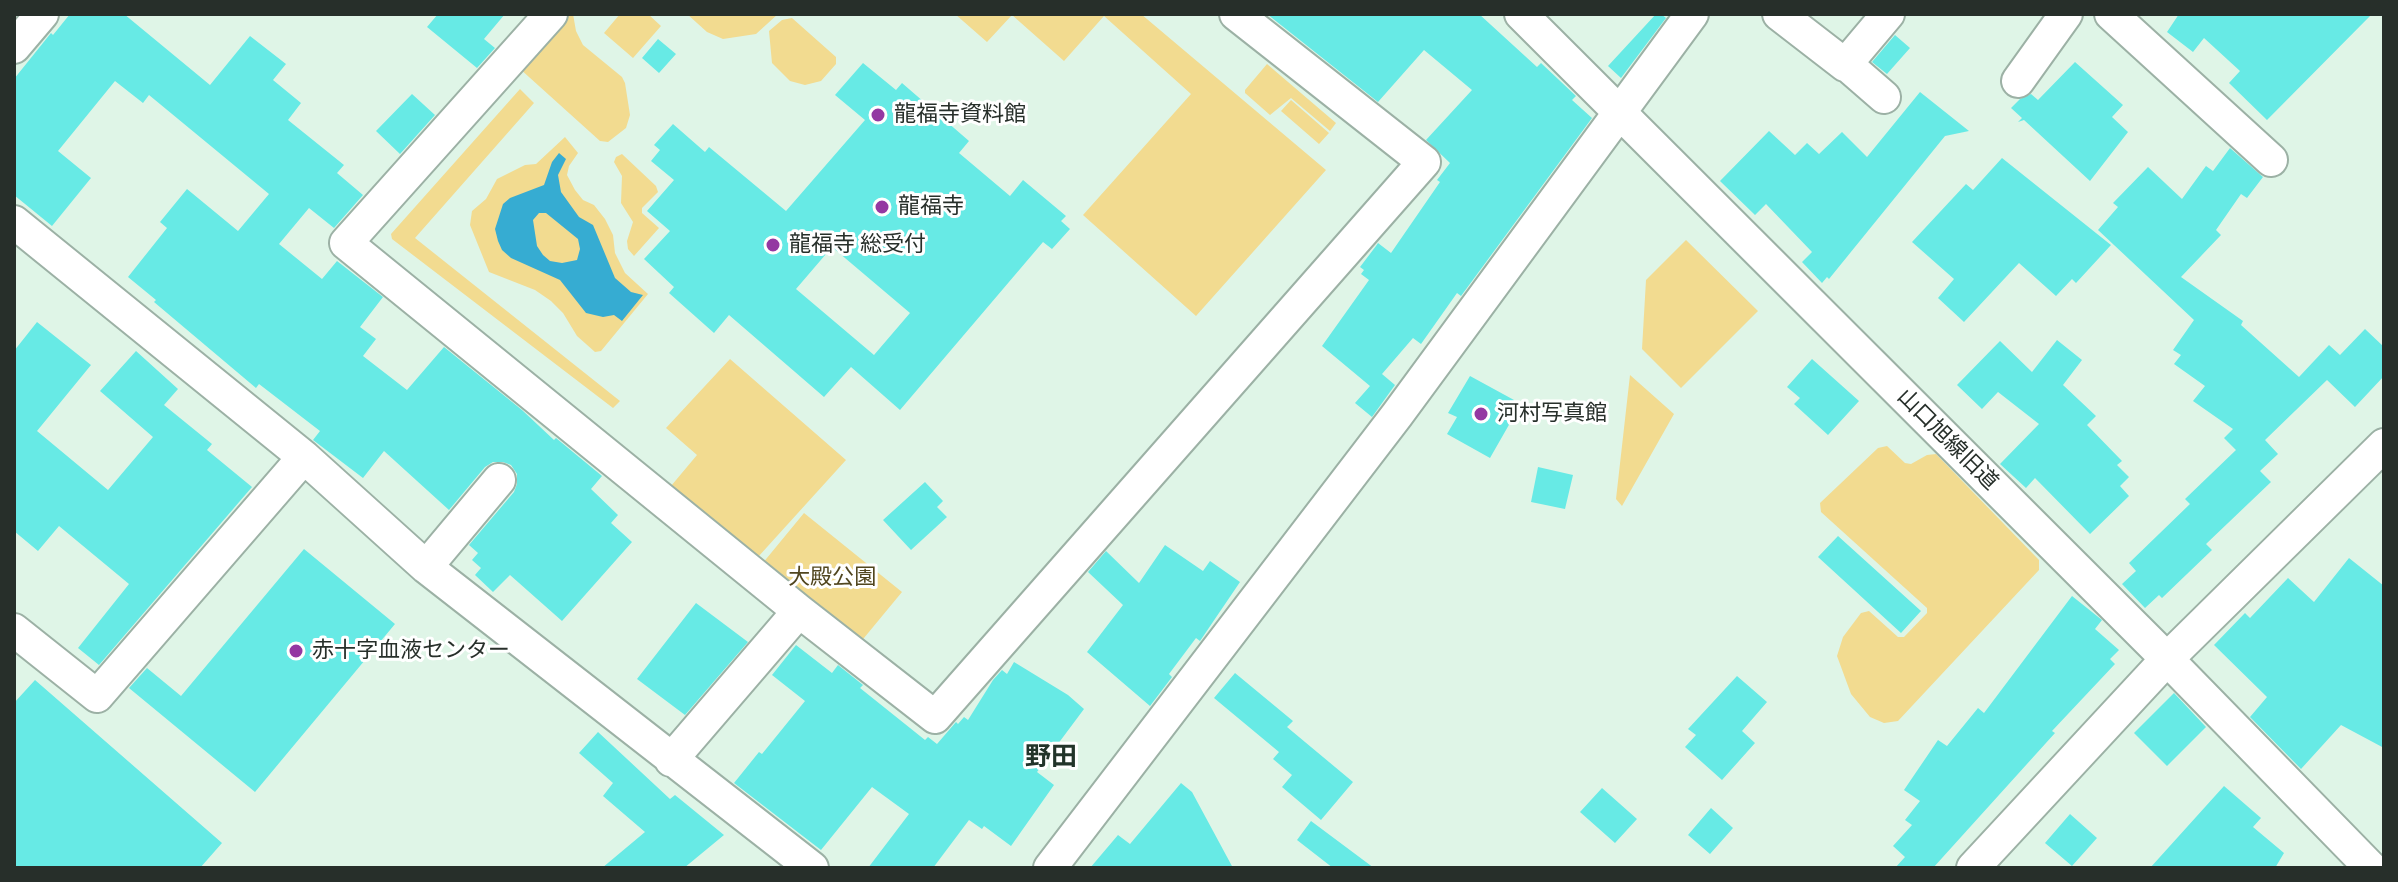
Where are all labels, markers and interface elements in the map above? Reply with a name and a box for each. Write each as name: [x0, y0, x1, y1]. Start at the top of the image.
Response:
place label: 龍福寺資料館: [894, 102, 1026, 128]
marker: 龍福寺資料館: [869, 106, 887, 124]
place label: 龍福寺: [898, 194, 964, 220]
marker: 龍福寺: [873, 198, 891, 216]
place label: 龍福寺 総受付: [789, 232, 926, 258]
marker: 龍福寺 総受付: [764, 236, 782, 254]
street label: 山口旭線旧道: [1891, 384, 2003, 496]
place label: 河村写真館: [1497, 401, 1607, 427]
marker: 河村写真館: [1472, 405, 1490, 423]
park label: 大殿公園: [788, 565, 876, 591]
place label: 赤十字血液センター: [312, 638, 510, 664]
marker: 赤十字血液センター: [287, 642, 305, 660]
district label: 野田: [1025, 742, 1077, 774]

